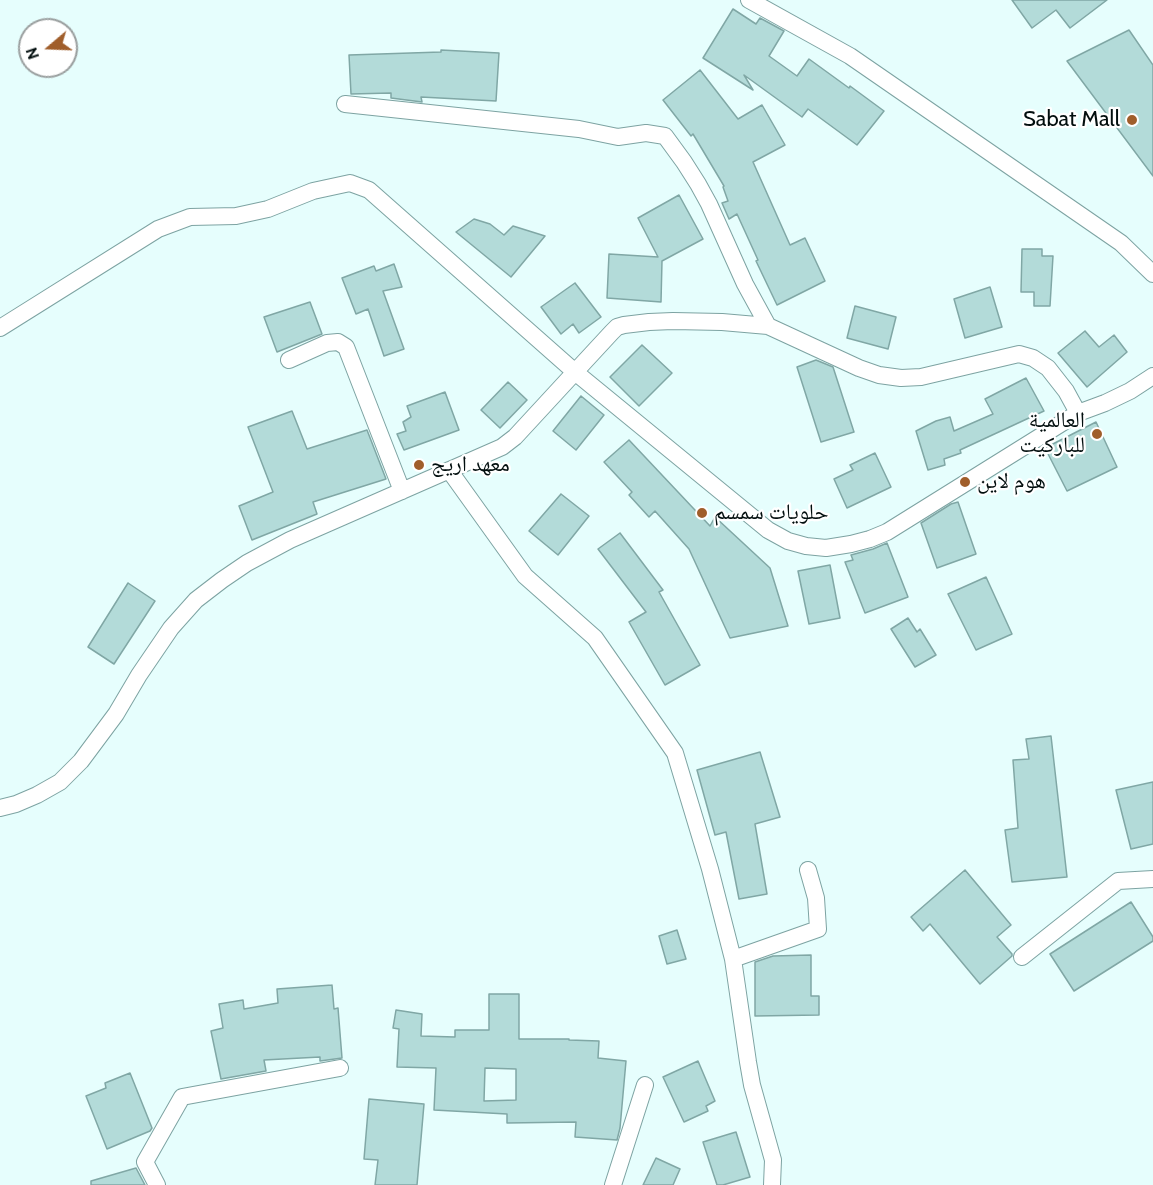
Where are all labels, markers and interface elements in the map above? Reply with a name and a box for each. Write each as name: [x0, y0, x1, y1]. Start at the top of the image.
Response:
north arrow: [18, 18, 78, 78]
text: N: [22, 45, 43, 62]
place label: Sabat Mall: [1023, 107, 1120, 133]
marker: Sabat Mall: [1125, 113, 1139, 127]
place label: العالمية للباركيت: [1019, 408, 1085, 460]
marker: العالمية للباركيت: [1090, 427, 1104, 441]
place label: معهد اريج: [431, 452, 510, 478]
marker: معهد اريج: [412, 458, 426, 472]
place label: هوم لاين: [977, 469, 1046, 495]
marker: هوم لاين: [958, 475, 972, 489]
place label: حلويات سمسم: [714, 500, 828, 526]
marker: حلويات سمسم: [695, 506, 709, 520]

